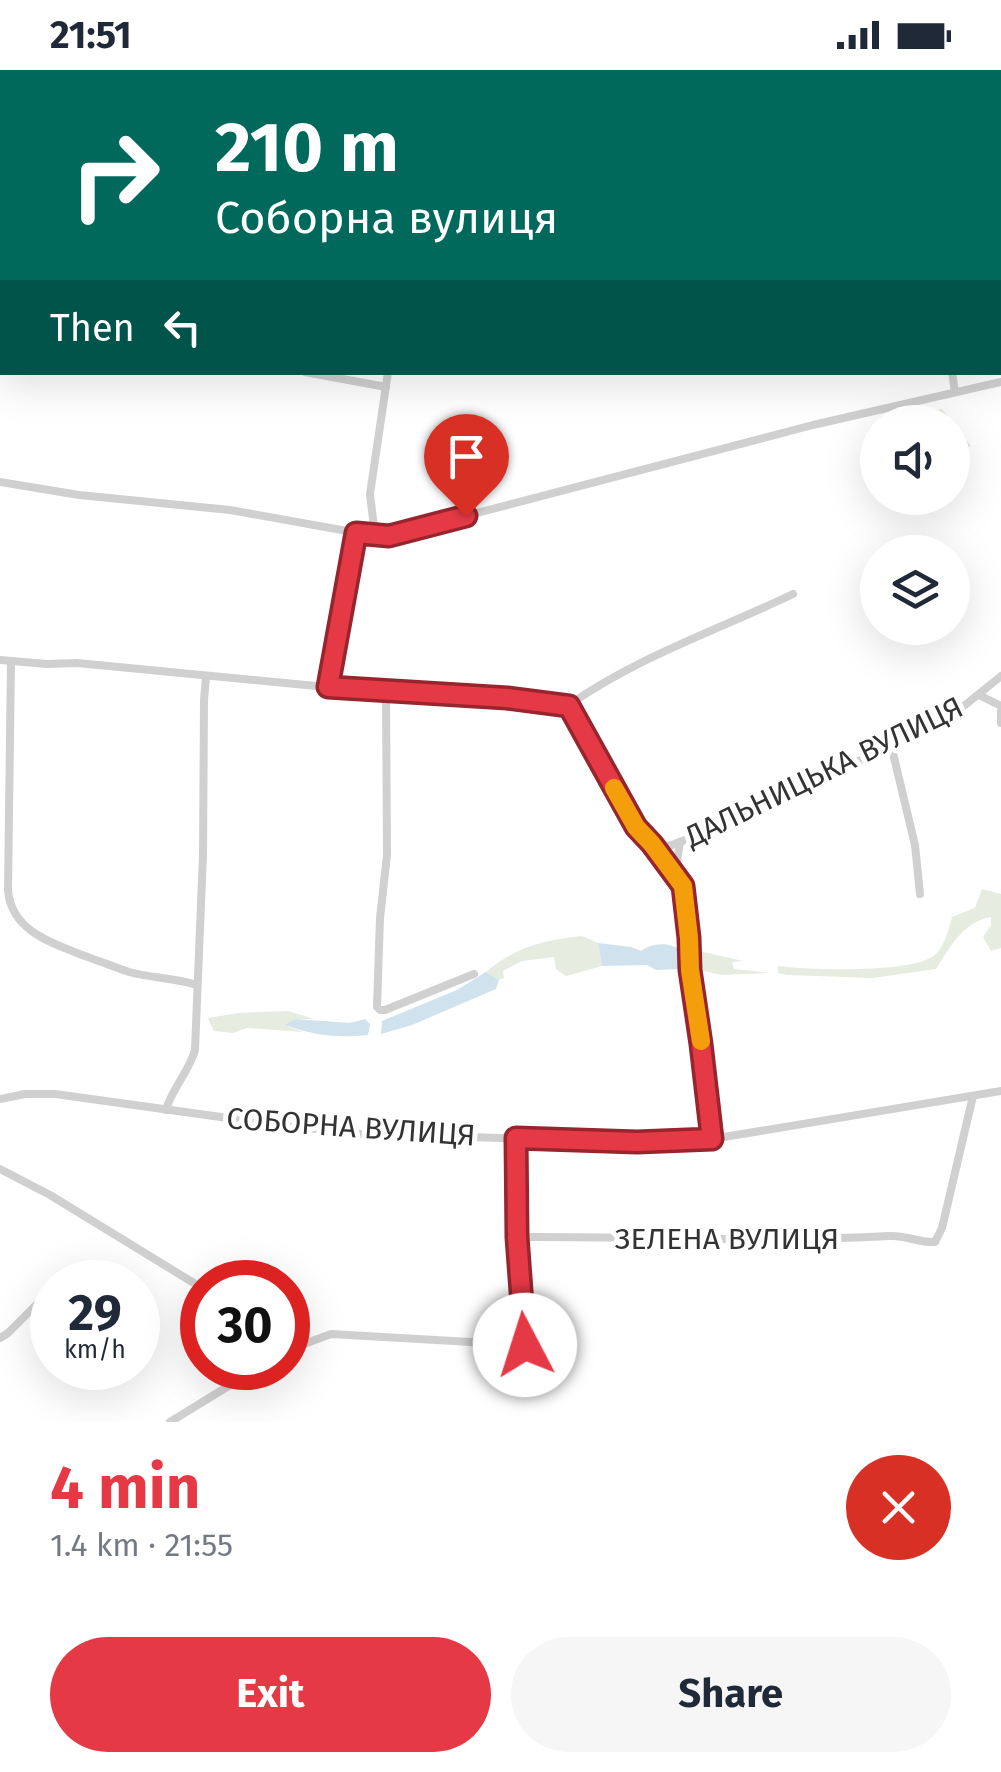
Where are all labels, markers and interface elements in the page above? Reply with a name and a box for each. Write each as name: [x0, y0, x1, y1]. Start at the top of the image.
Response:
text: 21:51: [50, 12, 132, 58]
text: 210 m: [215, 106, 399, 190]
icon: right: [50, 110, 180, 240]
text: Соборна вулиця: [215, 191, 558, 245]
icon: left: [155, 300, 210, 355]
text: Then: [50, 305, 135, 351]
map controls: [860, 405, 970, 645]
button: sound: [860, 405, 970, 515]
pin: [424, 414, 509, 517]
icon: arrive: [439, 429, 494, 484]
button: layers: [860, 535, 970, 645]
street label: ДАЛЬНИЦЬКА ВУЛИЦЯ: [678, 689, 969, 855]
street label: СОБОРНА ВУЛИЦЯ: [225, 1100, 477, 1154]
street label: ЗЕЛЕНА ВУЛИЦЯ: [615, 1221, 839, 1257]
speed limit sign: 30: [180, 1260, 310, 1390]
text: 29: [68, 1283, 122, 1343]
position arrow: [473, 1293, 577, 1397]
text: km/h: [64, 1335, 126, 1365]
text: 4 min: [50, 1452, 200, 1524]
button: close: [846, 1455, 951, 1560]
text: 1.4 km · 21:55: [50, 1526, 233, 1564]
button: Exit: [50, 1637, 491, 1752]
button: Share: [511, 1637, 951, 1752]

